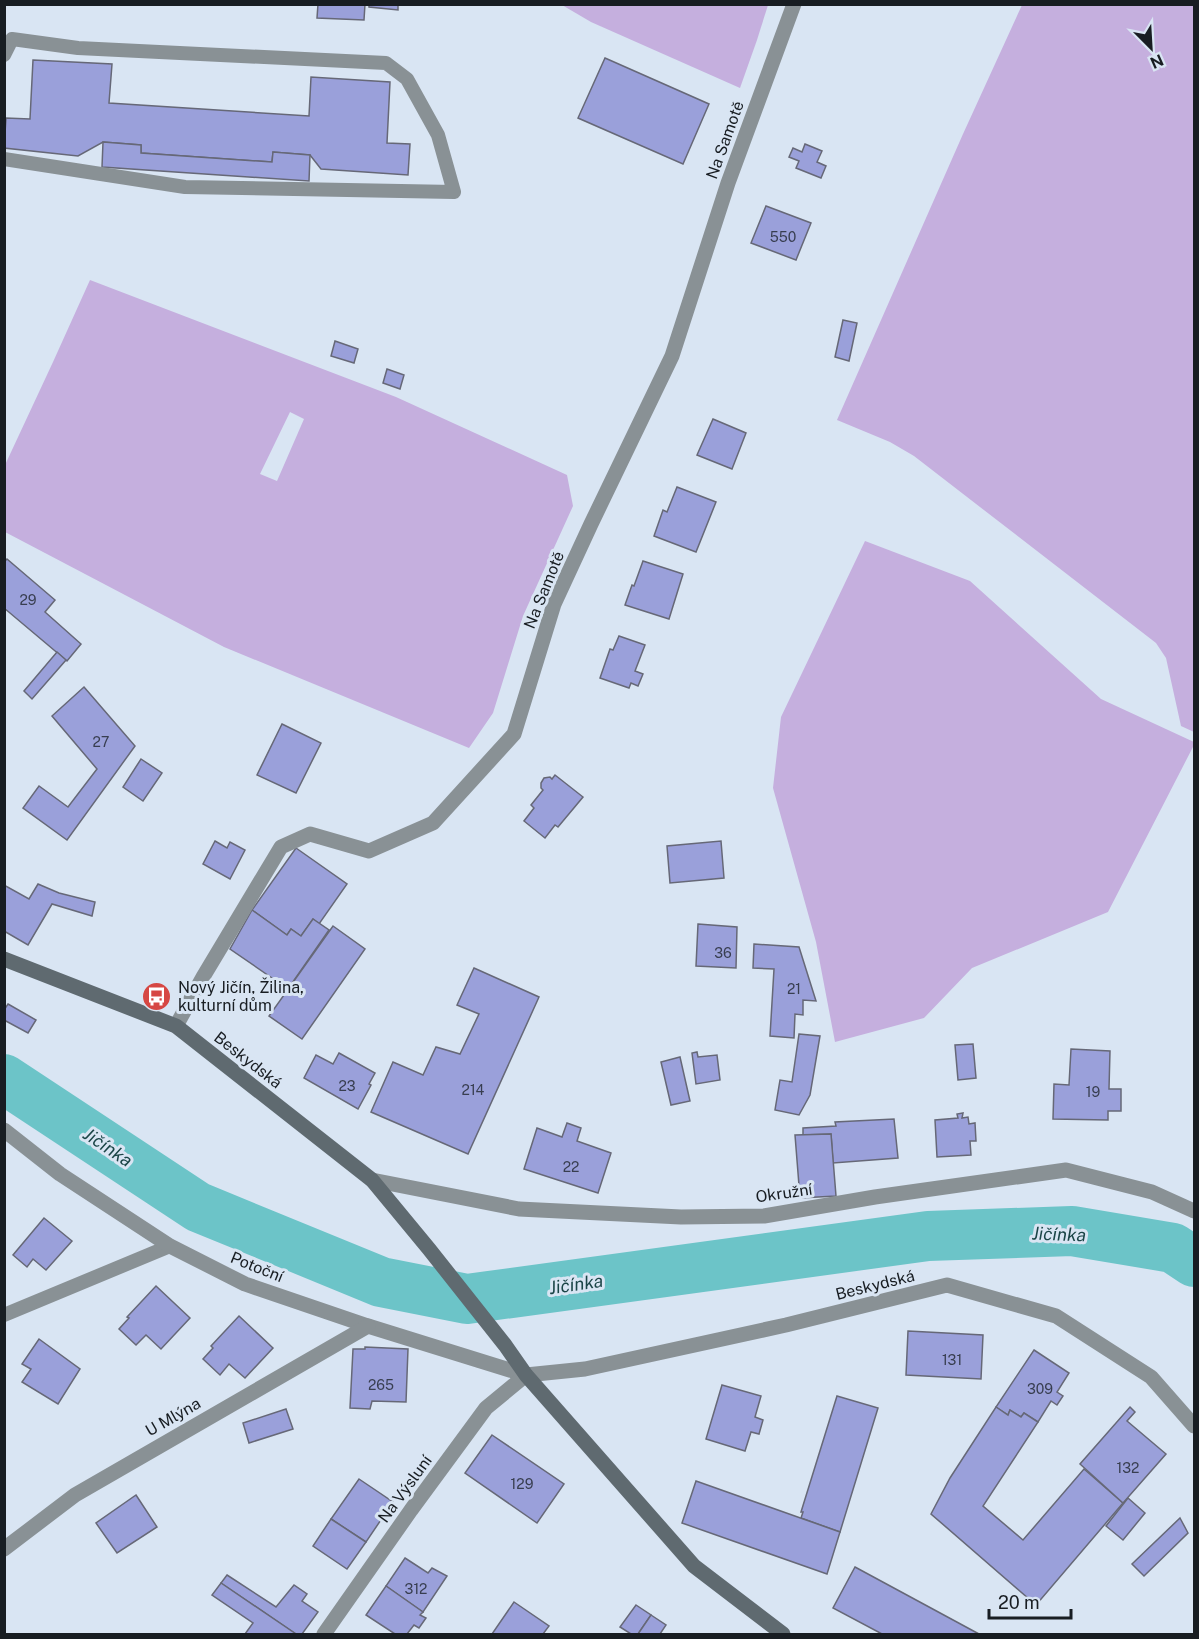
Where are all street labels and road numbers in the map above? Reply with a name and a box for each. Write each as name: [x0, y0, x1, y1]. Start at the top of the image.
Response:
street label: Na Samotě: [702, 98, 748, 182]
street label: Na Samotě: [520, 549, 568, 631]
street label: Beskydská: [210, 1028, 286, 1092]
street label: Okružní: [754, 1179, 815, 1206]
street label: Potoční: [228, 1248, 287, 1287]
street label: Beskydská: [834, 1266, 916, 1304]
street label: U Mlýna: [142, 1394, 204, 1440]
street label: Na Výsluní: [374, 1451, 436, 1526]

